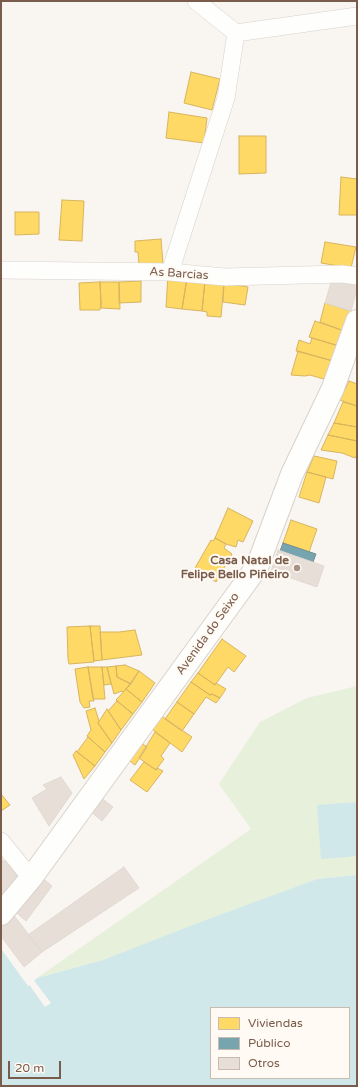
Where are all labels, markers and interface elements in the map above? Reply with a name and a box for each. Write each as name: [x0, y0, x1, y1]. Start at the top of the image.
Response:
street label: As Barcias: [149, 265, 209, 283]
place label: Casa Natal de Felipe Bello Piñeiro: [181, 554, 289, 582]
marker: Casa Natal de Felipe Bello Piñeiro: [292, 563, 302, 573]
street label: Avenida do Seixo: [173, 590, 243, 678]
legend: [210, 1007, 350, 1079]
text: Viviendas: [248, 1016, 303, 1030]
text: Público: [248, 1036, 290, 1050]
scale bar: [10, 1053, 63, 1079]
text: Otros: [248, 1056, 280, 1070]
text: 20 m: [15, 1061, 44, 1075]

